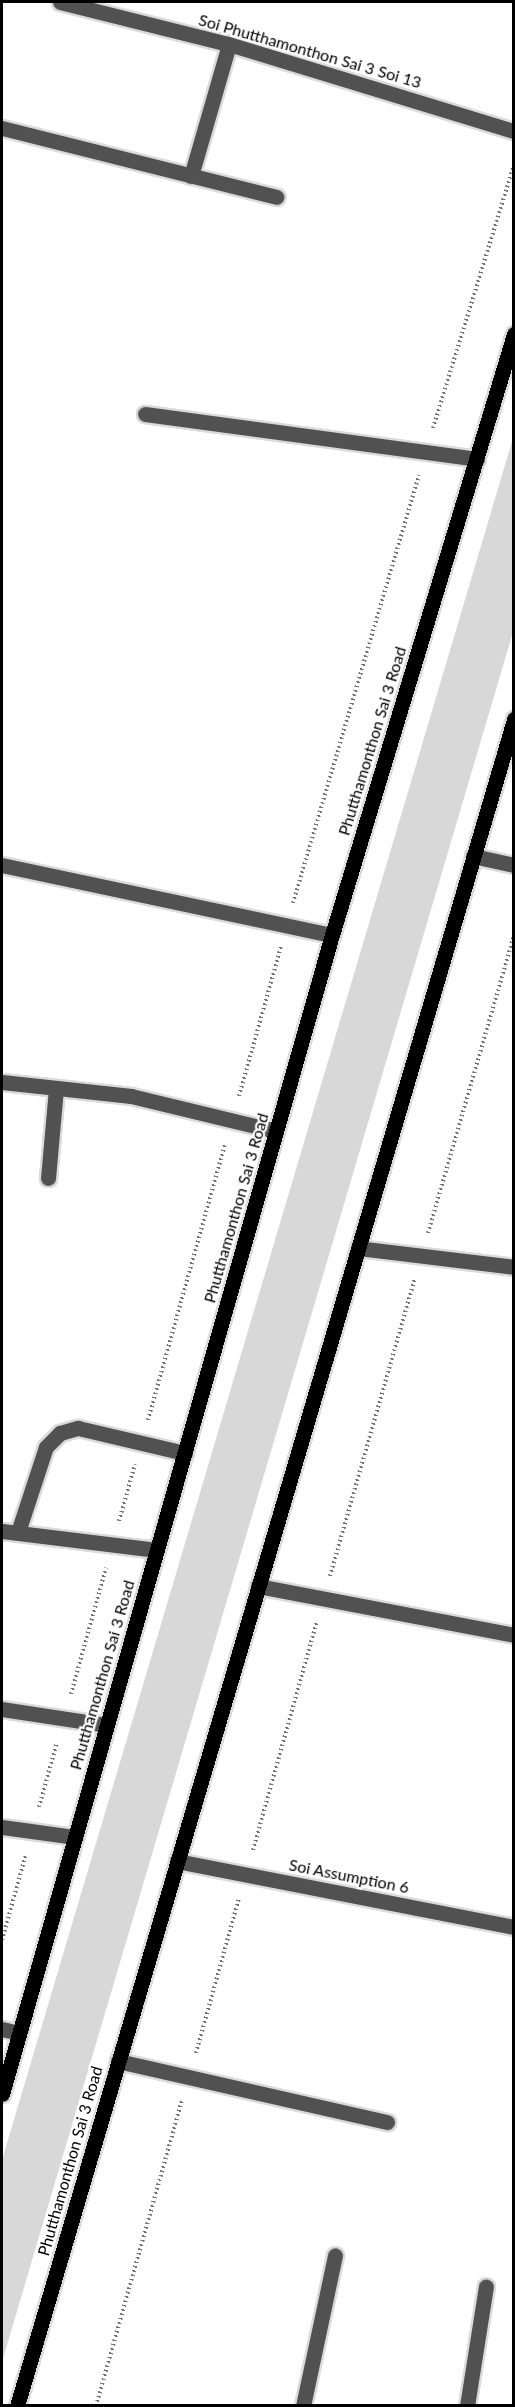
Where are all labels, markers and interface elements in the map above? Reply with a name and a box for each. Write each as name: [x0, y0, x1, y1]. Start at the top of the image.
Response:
street label: Soi Phutthamonthon Sai 3 Soi 13: [196, 10, 424, 92]
street label: Phutthamonthon Sai 3 Road: [334, 644, 410, 838]
street label: Phutthamonthon Sai 3 Road: [200, 1111, 272, 1305]
street label: Phutthamonthon Sai 3 Road: [66, 1578, 138, 1772]
street label: Soi Assumption 6: [287, 1855, 411, 1897]
street label: Phutthamonthon Sai 3 Road: [34, 2064, 106, 2258]

